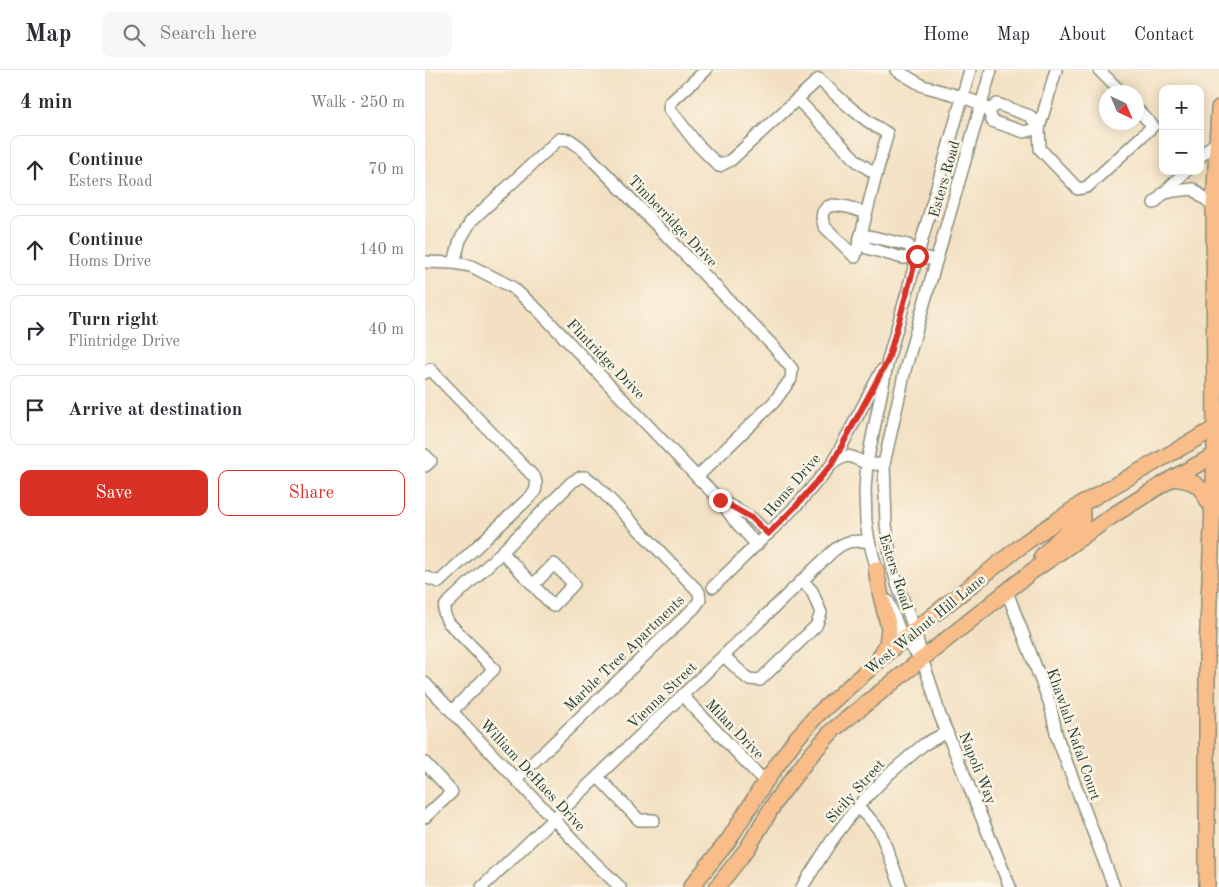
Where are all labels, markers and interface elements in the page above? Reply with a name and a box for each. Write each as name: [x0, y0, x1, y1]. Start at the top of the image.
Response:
search box: [102, 12, 452, 57]
icon: search: [120, 21, 148, 49]
text: Map: [25, 23, 72, 47]
text: Search here: [160, 25, 257, 44]
text: Home: [923, 26, 969, 44]
text: Map: [997, 26, 1030, 44]
text: About: [1058, 26, 1106, 44]
text: Contact: [1134, 26, 1194, 44]
north arrow: [1099, 85, 1144, 130]
map controls: [1159, 85, 1204, 175]
button: +: [1159, 85, 1204, 130]
text: 4 min: [20, 92, 73, 113]
text: Walk · 250 m: [310, 95, 405, 111]
button: −: [1159, 130, 1204, 175]
street label: Esters Road: [927, 139, 964, 220]
text: Continue: [68, 151, 143, 170]
icon: ahead: [21, 156, 49, 184]
text: 70 m: [368, 162, 404, 178]
street label: Timberridge Drive: [625, 173, 719, 271]
text: Esters Road: [68, 174, 153, 190]
text: Continue: [68, 231, 143, 250]
icon: ahead: [21, 236, 49, 264]
text: 140 m: [359, 242, 404, 258]
route start: [906, 245, 929, 268]
text: Homs Drive: [68, 254, 151, 270]
text: Turn right: [68, 311, 158, 330]
icon: right: [21, 316, 49, 344]
street label: Flintridge Drive: [563, 317, 647, 403]
text: 40 m: [368, 322, 404, 338]
text: Flintridge Drive: [68, 334, 180, 350]
icon: arrive: [21, 396, 49, 424]
text: Arrive at destination: [68, 401, 242, 420]
street label: Homs Drive: [762, 452, 824, 520]
button: Save: [20, 470, 208, 516]
button: Share: [218, 470, 405, 516]
route end: [709, 489, 732, 512]
street label: Esters Road: [875, 532, 914, 613]
street label: West Walnut Hill Lane: [863, 572, 989, 678]
street label: Marble Tree Apartments: [562, 593, 688, 715]
street label: Vienna Street: [626, 660, 700, 733]
street label: Khawlah Nafal Court: [1043, 667, 1102, 802]
street label: Milan Drive: [702, 697, 766, 763]
street label: William DeHaes Drive: [476, 717, 587, 835]
street label: Napoli Way: [955, 730, 998, 807]
street label: Sicily Street: [824, 757, 888, 827]

